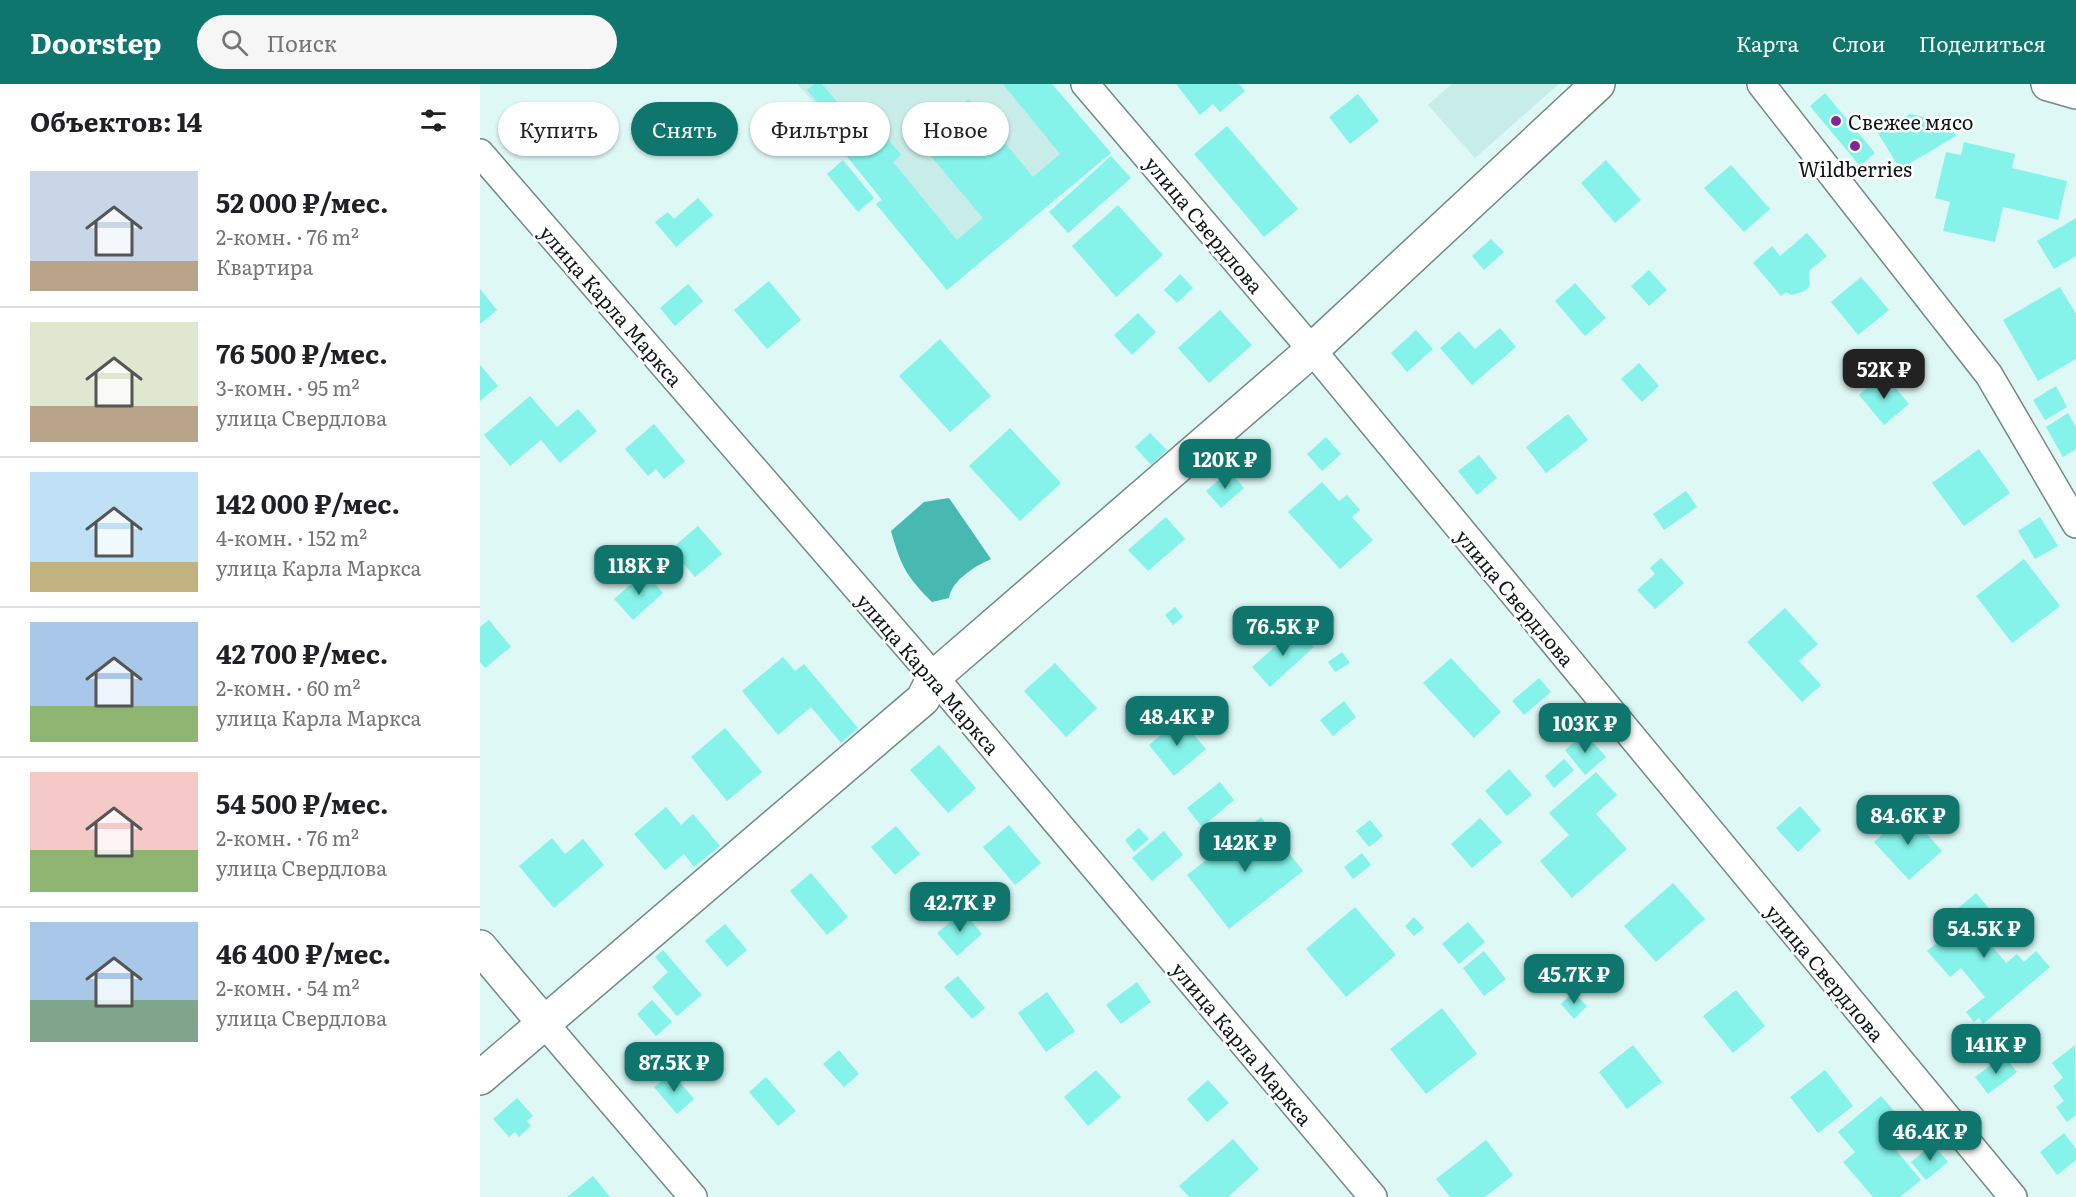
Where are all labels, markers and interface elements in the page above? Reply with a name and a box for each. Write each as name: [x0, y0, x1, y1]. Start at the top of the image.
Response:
search box: [197, 15, 617, 69]
text: Doorstep: [30, 21, 161, 63]
icon: search: [218, 26, 251, 59]
text: Поиск: [266, 26, 337, 59]
text: Карта: [1736, 27, 1799, 58]
text: Слои: [1832, 27, 1886, 58]
text: Поделиться: [1919, 27, 2046, 58]
text: Объектов: 14: [30, 101, 202, 140]
chip: Купить: [498, 102, 619, 156]
chip: Снять: [631, 102, 738, 156]
chip: Фильтры: [750, 102, 890, 156]
chip: Новое: [902, 102, 1009, 156]
icon: filters: [417, 104, 450, 137]
place label: Свежее мясо: [1848, 106, 1974, 136]
marker: Свежее мясо: [1829, 114, 1843, 128]
marker: Wildberries: [1848, 139, 1862, 153]
street label: улица Свердлова: [1139, 149, 1272, 299]
place label: Wildberries: [1798, 153, 1912, 183]
text: 52 000 ₽/мес.: [216, 182, 388, 221]
icon: home: [78, 195, 150, 267]
street label: улица Карла Маркса: [533, 218, 691, 393]
text: 2-комн. · 76 m²: [216, 221, 359, 251]
text: Квартира: [216, 251, 313, 281]
text: 76 500 ₽/мес.: [216, 333, 388, 372]
icon: home: [78, 346, 150, 418]
pin: 52K ₽: [1842, 349, 1926, 400]
text: 52K ₽: [1857, 353, 1911, 383]
text: 3-комн. · 95 m²: [216, 372, 359, 402]
text: улица Свердлова: [216, 402, 387, 432]
pin: 120K ₽: [1176, 439, 1274, 490]
text: 120K ₽: [1193, 443, 1257, 473]
text: 142 000 ₽/мес.: [216, 483, 400, 522]
icon: home: [78, 496, 150, 568]
text: 4-комн. · 152 m²: [216, 522, 367, 552]
street label: улица Свердлова: [1450, 522, 1583, 672]
pin: 118K ₽: [590, 545, 688, 596]
text: 118K ₽: [608, 549, 670, 579]
text: улица Карла Маркса: [216, 552, 421, 582]
street label: улица Карла Маркса: [850, 586, 1008, 761]
pin: 76.5K ₽: [1228, 606, 1338, 657]
text: 76.5K ₽: [1247, 610, 1319, 640]
text: 42 700 ₽/мес.: [216, 633, 388, 672]
icon: home: [78, 646, 150, 718]
text: 2-комн. · 60 m²: [216, 672, 360, 702]
pin: 48.4K ₽: [1122, 696, 1232, 747]
text: 48.4K ₽: [1140, 700, 1214, 730]
text: улица Карла Маркса: [216, 702, 421, 732]
pin: 103K ₽: [1536, 703, 1634, 754]
text: 103K ₽: [1553, 707, 1617, 737]
text: 54 500 ₽/мес.: [216, 783, 389, 822]
pin: 84.6K ₽: [1853, 795, 1963, 846]
icon: home: [78, 796, 150, 868]
text: 84.6K ₽: [1870, 799, 1946, 829]
text: 2-комн. · 76 m²: [216, 822, 359, 852]
pin: 142K ₽: [1196, 822, 1294, 873]
text: 142K ₽: [1213, 826, 1277, 856]
text: улица Свердлова: [216, 852, 387, 882]
pin: 42.7K ₽: [905, 882, 1015, 933]
text: 42.7K ₽: [924, 886, 996, 916]
street label: улица Свердлова: [1760, 897, 1893, 1047]
pin: 54.5K ₽: [1929, 908, 2039, 959]
text: 54.5K ₽: [1947, 912, 2021, 942]
text: 46 400 ₽/мес.: [216, 933, 391, 972]
icon: home: [78, 946, 150, 1018]
pin: 45.7K ₽: [1519, 954, 1629, 1005]
street label: улица Карла Маркса: [1165, 955, 1321, 1131]
text: 45.7K ₽: [1538, 958, 1610, 988]
text: 2-комн. · 54 m²: [216, 972, 359, 1002]
text: улица Свердлова: [216, 1002, 387, 1032]
pin: 141K ₽: [1947, 1024, 2045, 1075]
text: 141K ₽: [1966, 1028, 2026, 1058]
pin: 87.5K ₽: [619, 1042, 729, 1093]
text: 87.5K ₽: [639, 1046, 709, 1076]
pin: 46.4K ₽: [1875, 1111, 1985, 1162]
text: 46.4K ₽: [1893, 1115, 1967, 1145]

